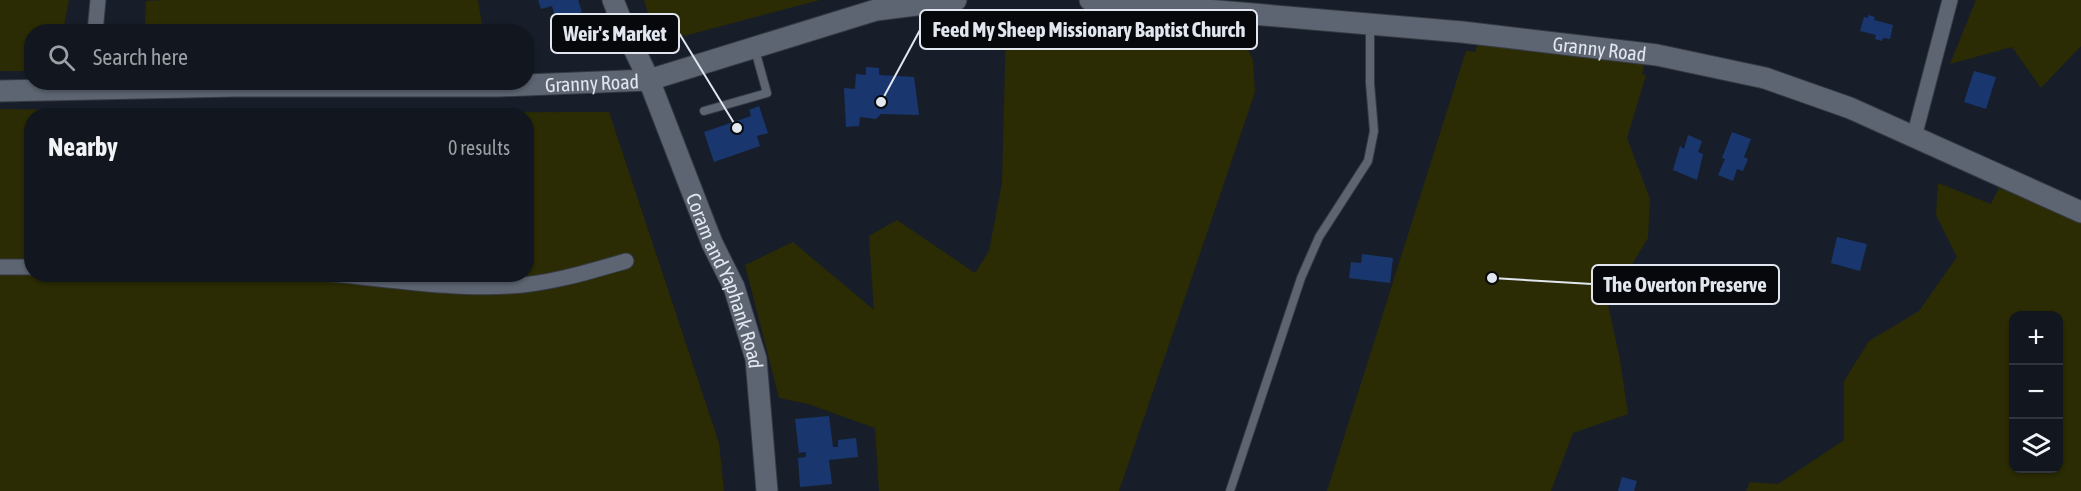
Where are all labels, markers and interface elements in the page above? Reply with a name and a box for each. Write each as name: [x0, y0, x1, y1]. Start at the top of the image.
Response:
callout: Feed My Sheep Missionary Baptist Church: [920, 10, 1257, 49]
callout: Weir's Market: [551, 14, 679, 53]
text: Feed My Sheep Missionary Baptist Church: [932, 17, 1246, 41]
text: Weir's Market: [562, 21, 667, 45]
search box: [24, 24, 534, 90]
street label: Granny Road: [1552, 31, 1648, 65]
icon: search: [45, 41, 78, 74]
text: Search here: [93, 44, 188, 70]
street label: Granny Road: [544, 69, 639, 96]
text: Nearby: [48, 132, 118, 162]
text: 0 results: [448, 136, 510, 159]
street label: Coram and Yaphank Road: [682, 190, 768, 369]
callout: The Overton Preserve: [1592, 265, 1779, 304]
text: The Overton Preserve: [1603, 272, 1767, 296]
map controls: [2009, 311, 2063, 473]
button: +: [2009, 311, 2063, 365]
button: −: [2009, 365, 2063, 419]
button: layers: [2009, 419, 2063, 473]

